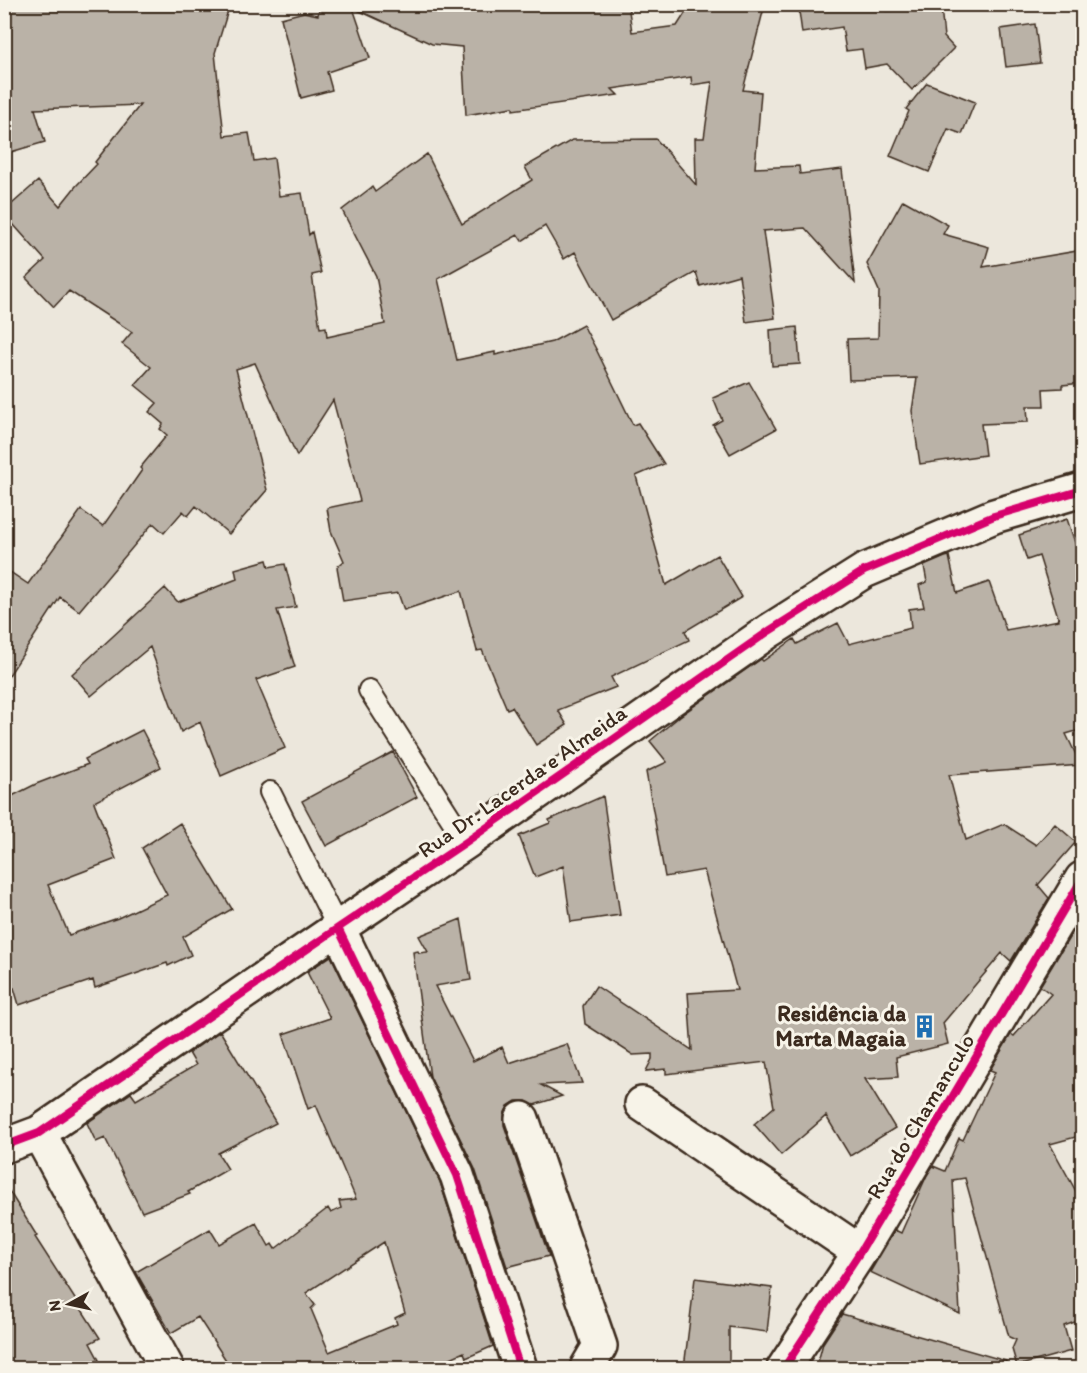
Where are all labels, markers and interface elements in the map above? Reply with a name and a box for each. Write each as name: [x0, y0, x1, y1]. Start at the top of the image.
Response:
street label: Rua Dr. Lacerda e Almeida: [413, 699, 632, 864]
place label: Residência da Marta Magaia: [776, 1000, 907, 1052]
building icon: Residência da Marta Magaia: [911, 1013, 937, 1039]
street label: Rua do Chamanculo: [860, 1029, 980, 1204]
north arrow: [39, 1274, 99, 1334]
text: N: [44, 1299, 65, 1313]

